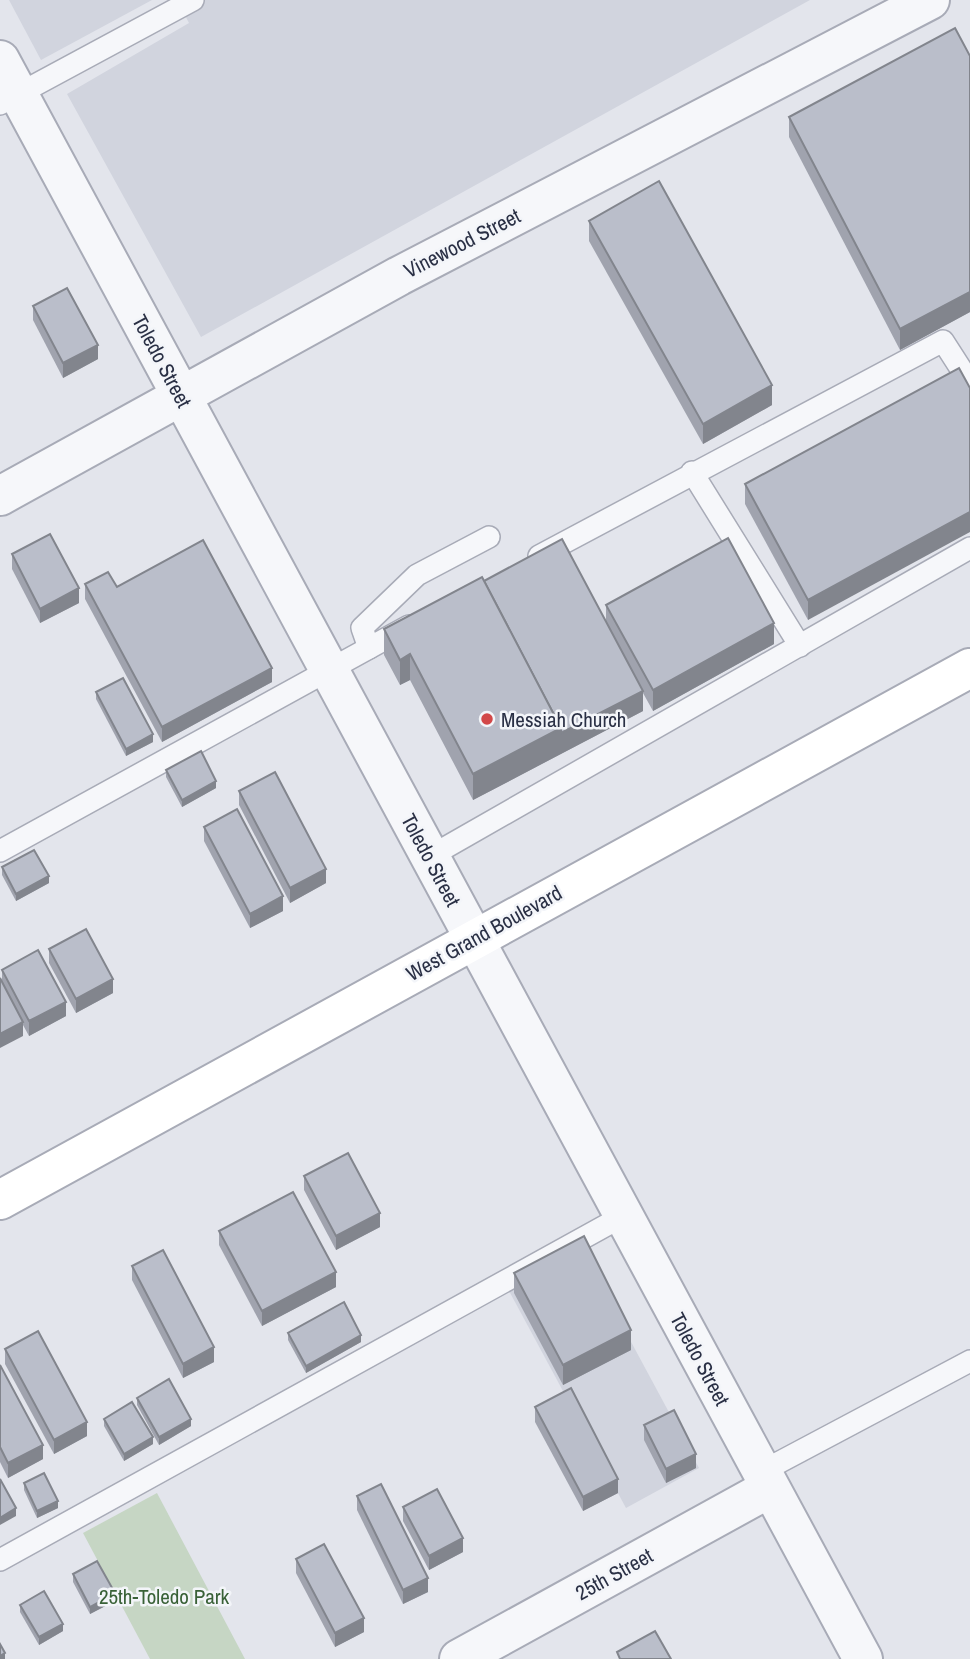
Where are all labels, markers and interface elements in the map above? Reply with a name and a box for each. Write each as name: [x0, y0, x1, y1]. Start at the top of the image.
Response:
street label: Vinewood Street: [399, 201, 525, 285]
street label: Toledo Street: [125, 309, 199, 413]
place label: Messiah Church: [501, 705, 626, 734]
marker: Messiah Church: [479, 711, 495, 727]
street label: Toledo Street: [394, 808, 468, 912]
street label: West Grand Boulevard: [401, 878, 567, 988]
street label: Toledo Street: [663, 1307, 737, 1411]
street label: 25th Street: [570, 1541, 658, 1607]
park label: 25th-Toledo Park: [99, 1582, 229, 1611]

